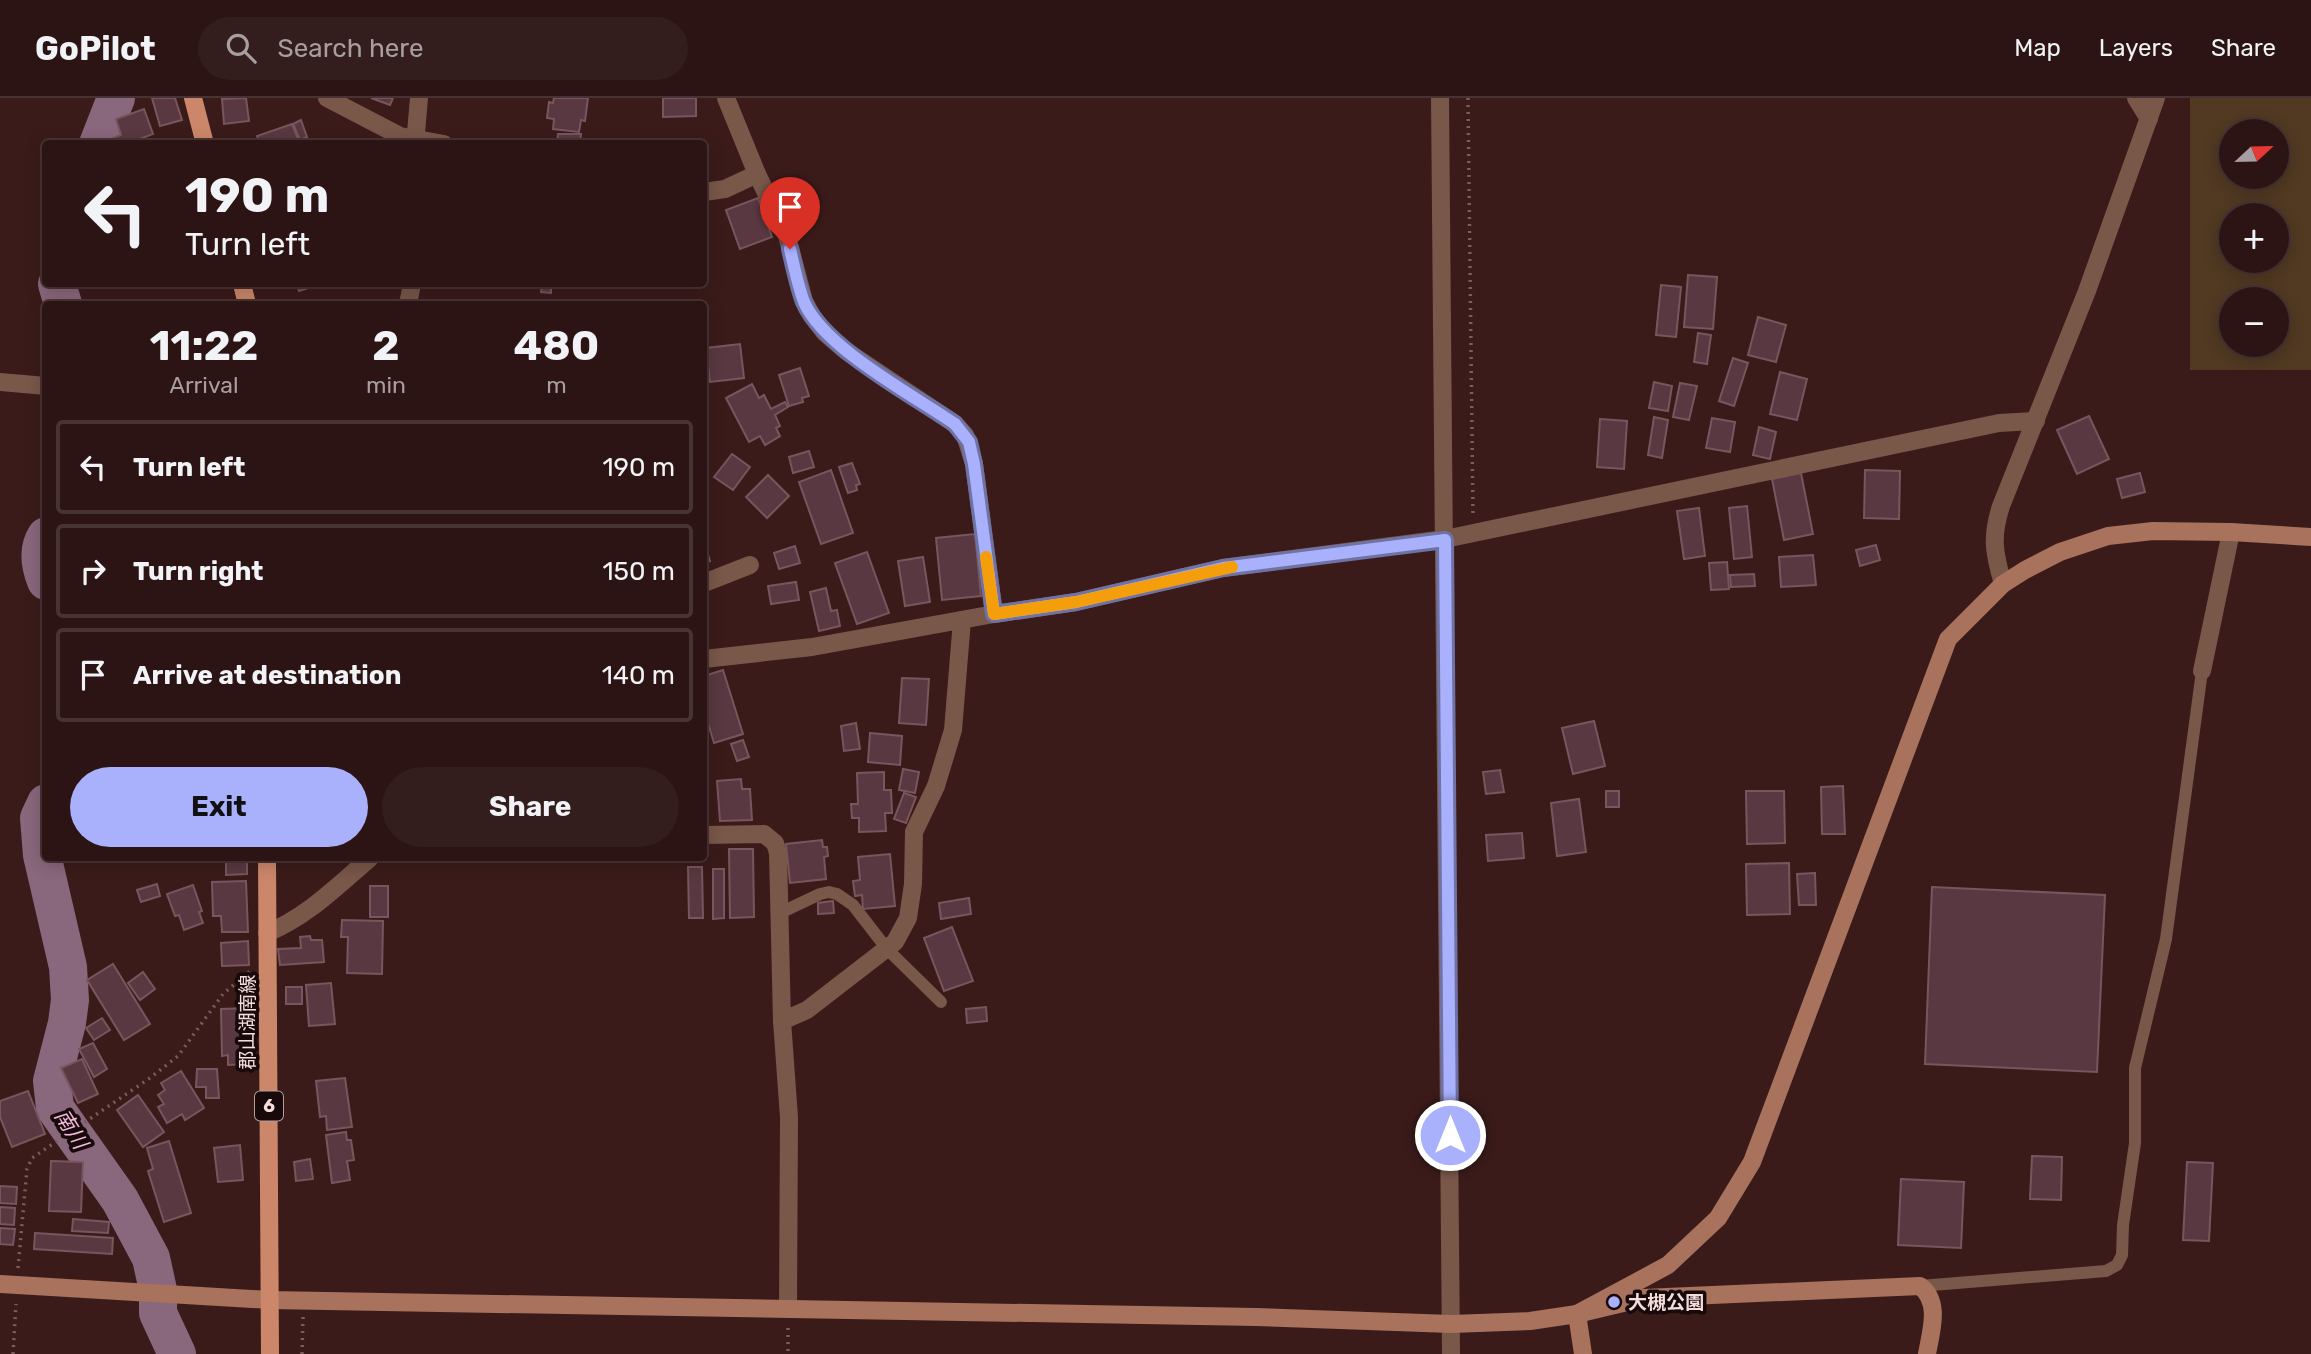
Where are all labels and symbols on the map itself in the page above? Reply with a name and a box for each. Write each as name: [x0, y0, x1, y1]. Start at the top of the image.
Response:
north arrow: [2219, 119, 2289, 189]
pin: [760, 177, 820, 249]
street label: 郡山湖南線: [236, 974, 259, 1070]
road number: 6: [255, 1091, 283, 1121]
position arrow: [1413, 1098, 1487, 1172]
water label: 南川: [50, 1104, 94, 1155]
place label: 大槻公園: [1628, 1291, 1704, 1314]
marker: 大槻公園: [1606, 1294, 1622, 1310]

